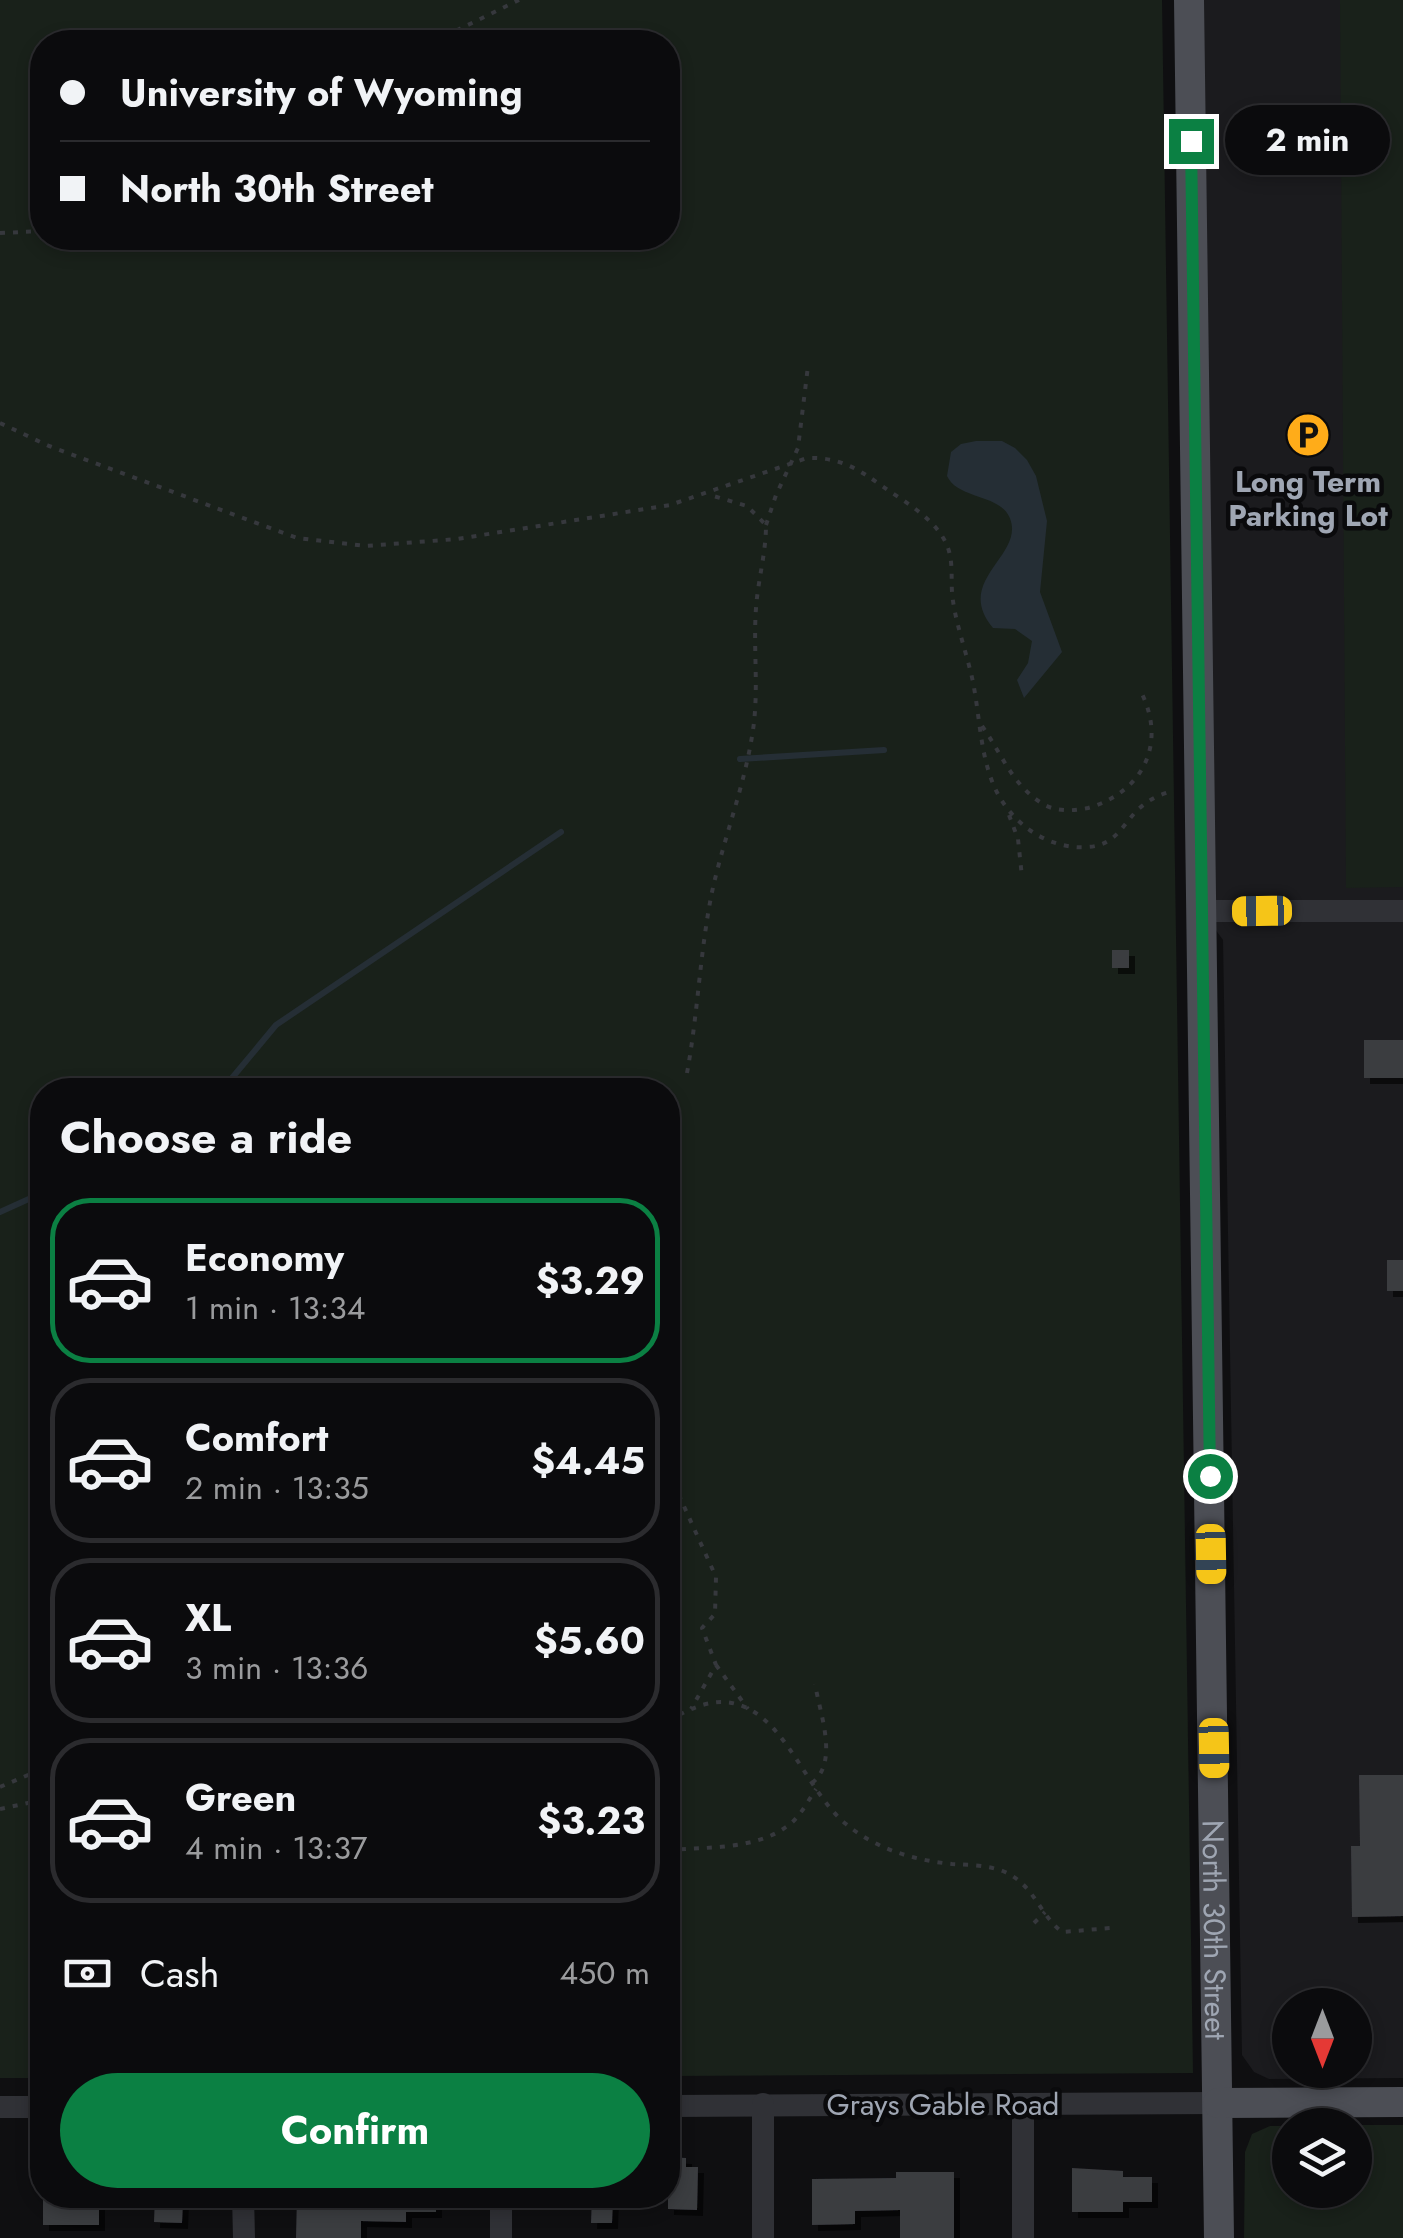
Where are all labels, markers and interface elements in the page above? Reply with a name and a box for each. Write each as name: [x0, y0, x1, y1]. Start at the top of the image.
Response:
text: University of Wyoming: [120, 65, 523, 120]
callout: 2 min: [1226, 106, 1391, 176]
text: 2 min: [1265, 117, 1350, 163]
route end: [1169, 119, 1214, 164]
text: North 30th Street: [120, 161, 434, 216]
parking icon: Long Term Parking Lot: [1285, 412, 1331, 458]
place label: Long Term Parking Lot: [1228, 460, 1388, 537]
car: [1232, 895, 1292, 927]
text: Choose a ride: [60, 1105, 352, 1170]
text: Economy: [185, 1230, 344, 1285]
icon: car: [65, 1236, 155, 1326]
text: $3.29: [536, 1253, 645, 1308]
text: 1 min · 13:34: [185, 1285, 365, 1331]
text: Comfort: [185, 1410, 328, 1465]
icon: car: [65, 1416, 155, 1506]
text: $4.45: [532, 1433, 645, 1488]
route start: [1188, 1454, 1233, 1499]
text: 2 min · 13:35: [185, 1465, 369, 1511]
car: [1195, 1524, 1227, 1584]
text: XL: [185, 1590, 231, 1645]
icon: car: [65, 1596, 155, 1686]
text: $5.60: [534, 1613, 645, 1668]
text: 3 min · 13:36: [185, 1645, 368, 1691]
car: [1198, 1718, 1230, 1778]
text: Green: [185, 1770, 296, 1825]
icon: car: [65, 1776, 155, 1866]
text: $3.23: [538, 1793, 645, 1848]
street label: North 30th Street: [1192, 1820, 1238, 2041]
text: 4 min · 13:37: [185, 1825, 367, 1871]
icon: cash: [60, 1946, 115, 2001]
text: Cash: [140, 1946, 220, 2001]
text: 450 m: [560, 1950, 650, 1996]
north arrow: [1272, 1988, 1372, 2088]
map controls: [1272, 1988, 1372, 2208]
button: Confirm: [60, 2073, 650, 2188]
street label: Grays Gable Road: [827, 2083, 1059, 2126]
button: layers: [1272, 2108, 1372, 2208]

